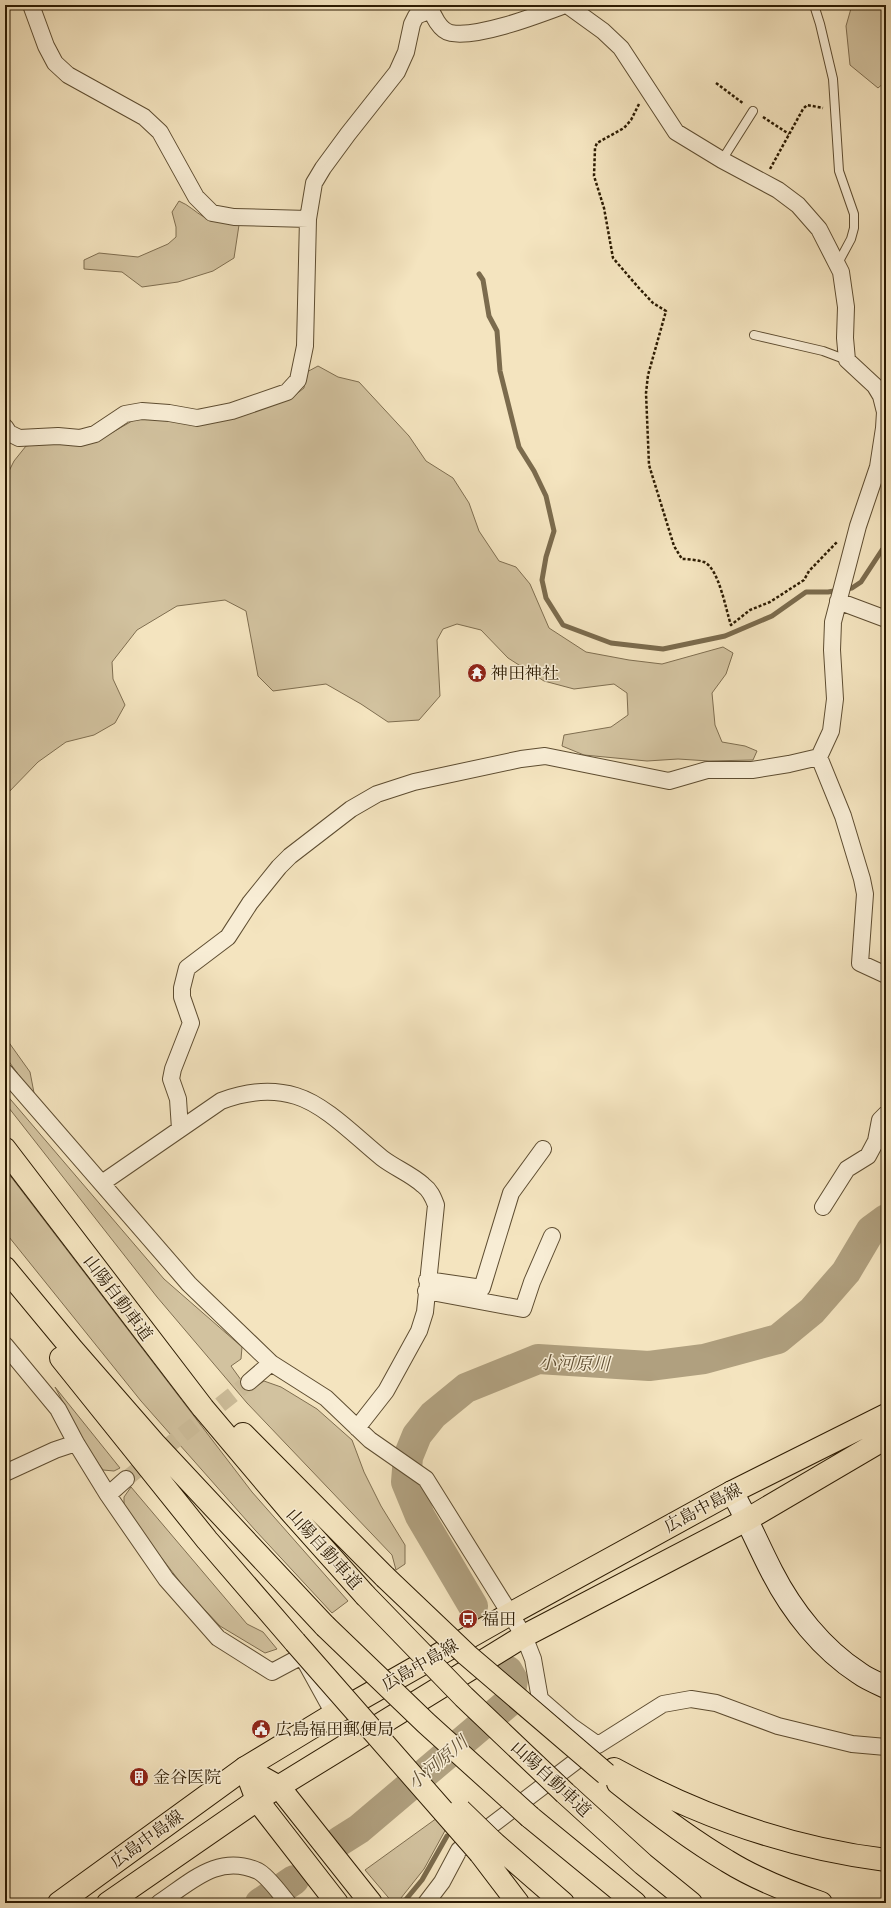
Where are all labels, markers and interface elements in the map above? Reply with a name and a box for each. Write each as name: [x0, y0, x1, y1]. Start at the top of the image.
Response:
temple icon: 神田神社: [466, 662, 488, 684]
place label: 神田神社: [491, 663, 559, 684]
street label: 山陽自動車道: [79, 1251, 157, 1345]
water label: 小河原川: [538, 1352, 612, 1376]
street label: 広島中島線: [661, 1479, 745, 1537]
street label: 山陽自動車道: [282, 1504, 366, 1594]
bus stop icon: 福田: [457, 1608, 479, 1630]
place label: 福田: [482, 1609, 516, 1630]
street label: 広島中島線: [378, 1635, 462, 1695]
public building icon: 広島福田郵便局: [250, 1718, 272, 1740]
place label: 広島福田郵便局: [275, 1719, 394, 1740]
water label: 小河原川: [403, 1730, 475, 1795]
street label: 山陽自動車道: [507, 1737, 595, 1821]
building icon: 金谷医院: [128, 1766, 150, 1788]
place label: 金谷医院: [153, 1767, 221, 1788]
street label: 広島中島線: [106, 1806, 188, 1872]

